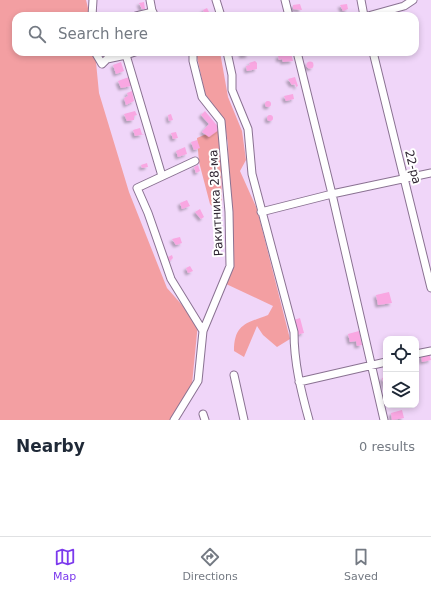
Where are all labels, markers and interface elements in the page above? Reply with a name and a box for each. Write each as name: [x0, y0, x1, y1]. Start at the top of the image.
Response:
search box: [12, 12, 419, 56]
icon: search: [26, 23, 48, 45]
text: Search here: [58, 25, 148, 43]
street label: Ракитника 28-ма: [206, 149, 226, 257]
street label: 22-ра: [402, 149, 424, 185]
map controls: [383, 336, 419, 408]
button: locate: [383, 336, 419, 372]
button: layers: [383, 372, 419, 408]
text: Nearby: [16, 436, 85, 456]
text: 0 results: [359, 439, 415, 454]
tab: Map: [53, 546, 76, 583]
tab: Directions: [182, 546, 238, 583]
tab: Saved: [344, 546, 378, 583]

